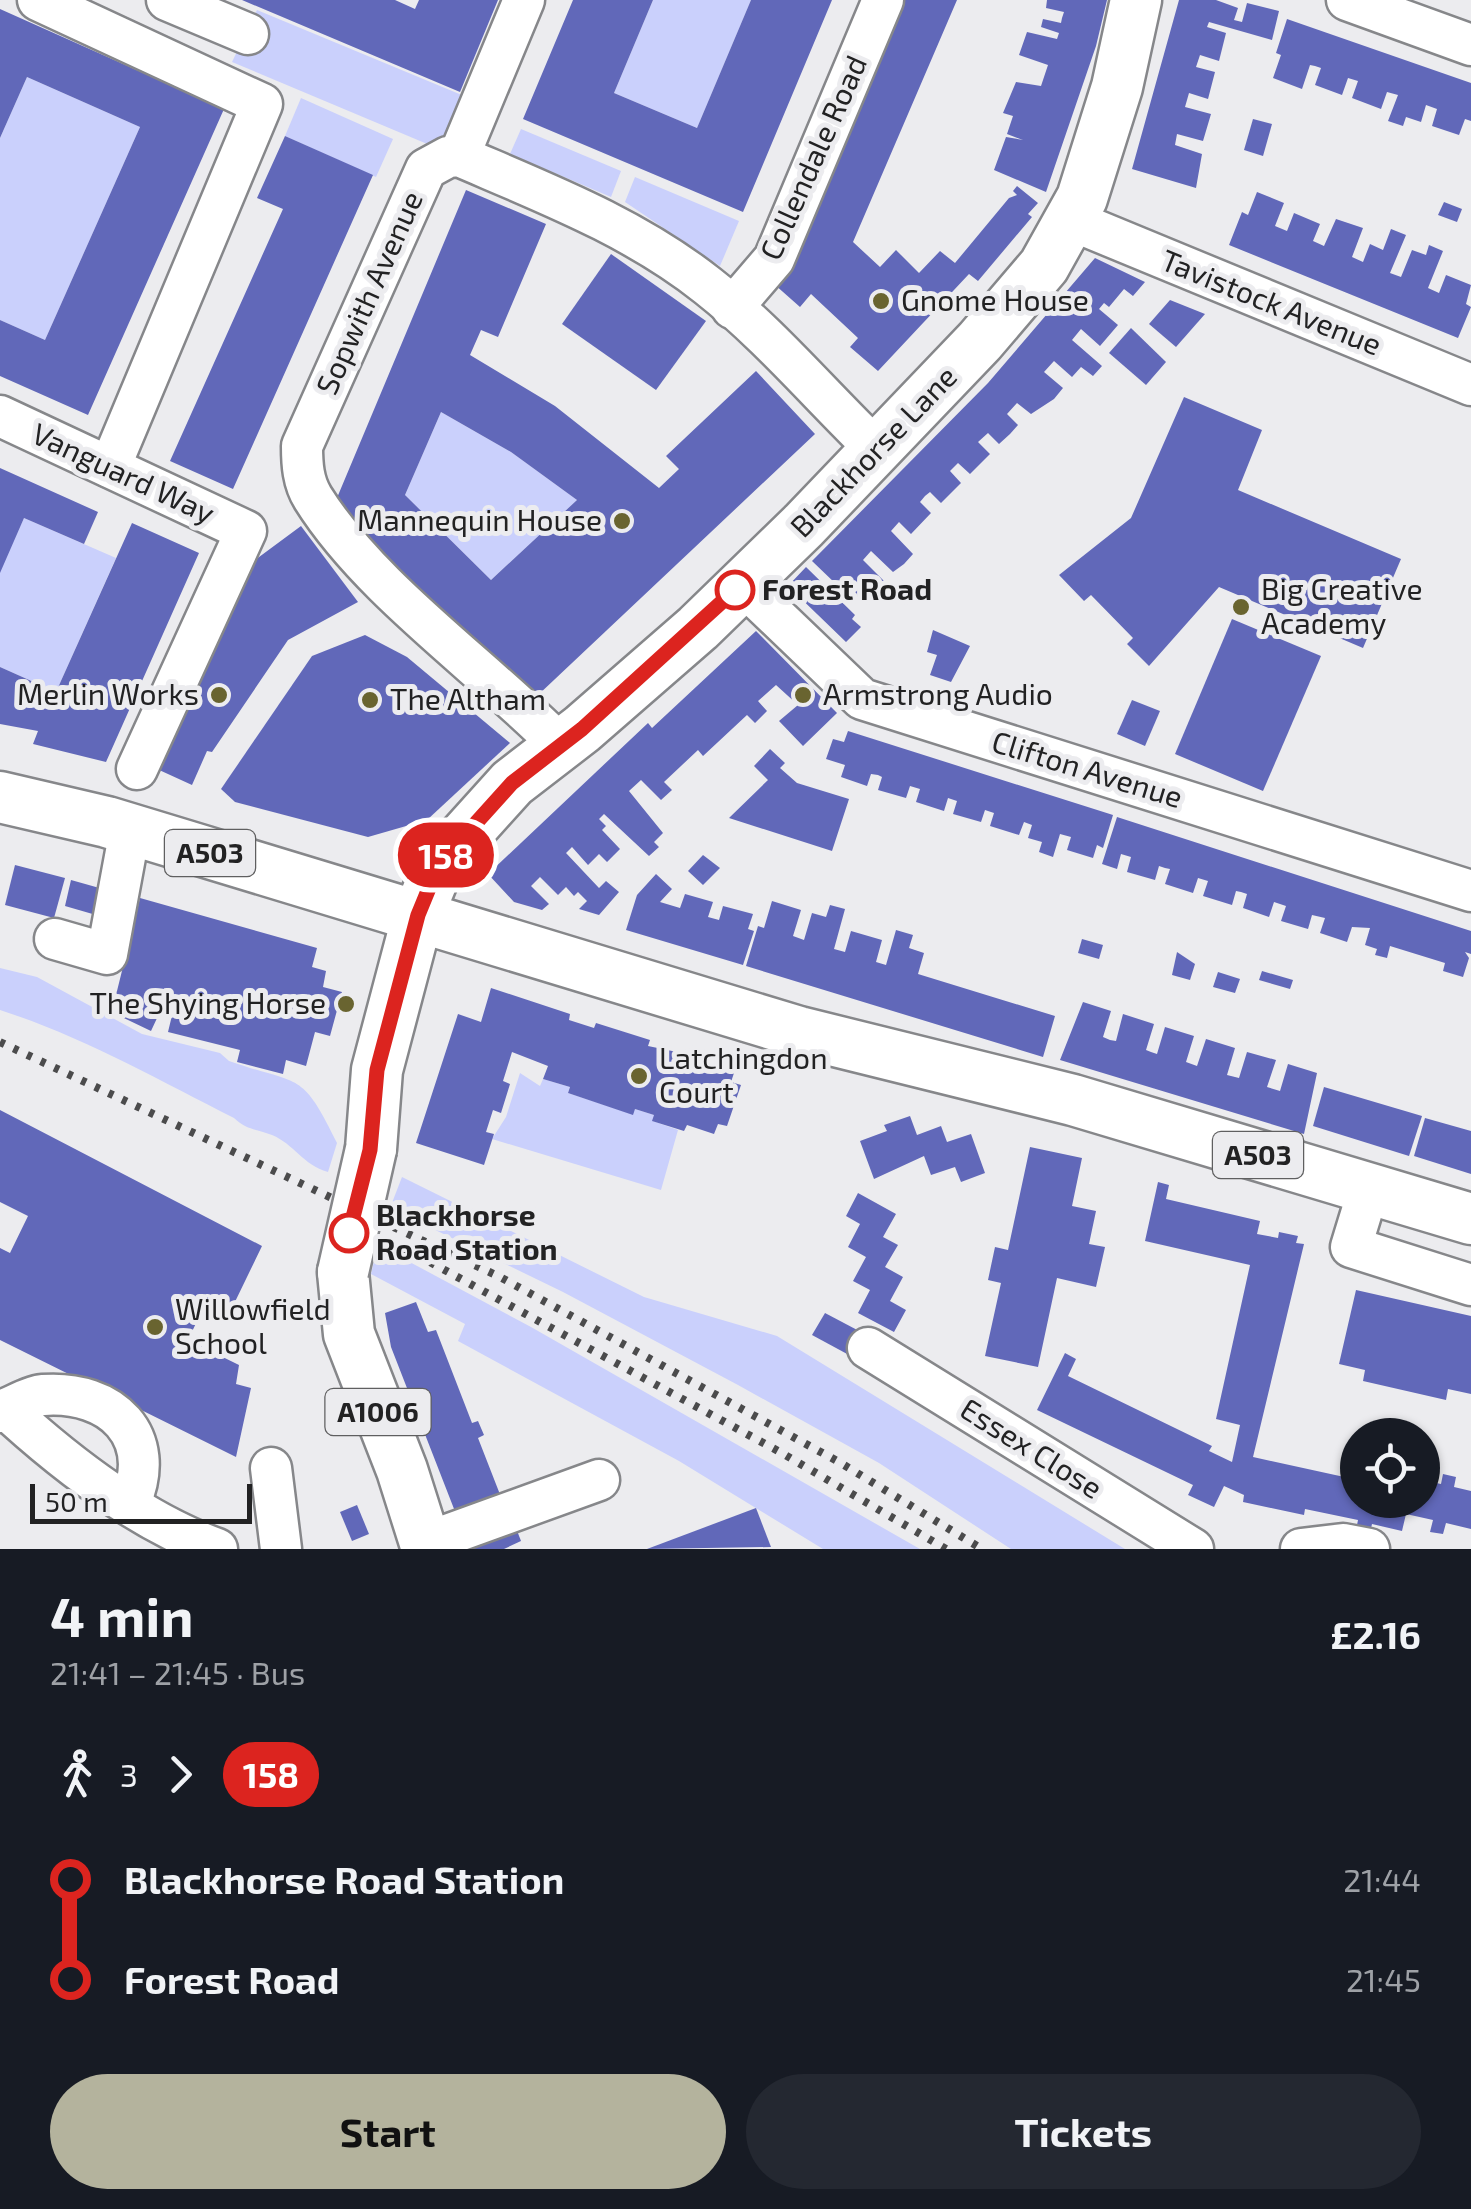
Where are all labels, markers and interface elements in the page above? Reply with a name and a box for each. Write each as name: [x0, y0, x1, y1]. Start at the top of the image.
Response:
street label: Collendale Road: [751, 49, 873, 265]
street label: Sopwith Avenue: [307, 185, 429, 399]
street label: Tavistock Avenue: [1156, 241, 1387, 362]
place label: Gnome House: [901, 281, 1089, 317]
marker: Gnome House: [870, 290, 892, 312]
street label: Blackhorse Lane: [782, 358, 963, 544]
street label: Vanguard Way: [27, 414, 221, 530]
place label: Mannequin House: [357, 501, 602, 537]
marker: Mannequin House: [611, 510, 633, 532]
place label: Forest Road: [762, 570, 932, 606]
place label: Big Creative Academy: [1261, 570, 1423, 640]
marker: Forest Road: [716, 571, 754, 609]
marker: Big Creative Academy: [1230, 596, 1252, 618]
place label: Merlin Works: [17, 675, 199, 711]
place label: Armstrong Audio: [823, 675, 1053, 711]
place label: The Altham: [390, 680, 546, 716]
marker: Merlin Works: [208, 684, 230, 706]
marker: Armstrong Audio: [792, 684, 814, 706]
marker: The Altham: [359, 689, 381, 711]
street label: Clifton Avenue: [988, 722, 1187, 814]
line badge: 158: [388, 822, 504, 888]
road number: A503: [165, 830, 255, 876]
text: 158: [418, 834, 474, 876]
place label: The Shying Horse: [89, 984, 326, 1020]
marker: The Shying Horse: [335, 993, 357, 1015]
place label: Latchingdon Court: [659, 1039, 828, 1109]
marker: Latchingdon Court: [628, 1065, 650, 1087]
road number: A503: [1213, 1132, 1303, 1178]
place label: Blackhorse Road Station: [376, 1196, 558, 1266]
marker: Blackhorse Road Station: [330, 1214, 368, 1252]
place label: Willowfield School: [175, 1290, 331, 1360]
marker: Willowfield School: [144, 1316, 166, 1338]
road number: A1006: [326, 1389, 430, 1435]
street label: Essex Close: [955, 1390, 1110, 1505]
map controls: [1340, 1418, 1440, 1518]
button: locate: [1340, 1418, 1440, 1518]
scale bar: [30, 1479, 252, 1524]
text: 50 m: [45, 1484, 108, 1518]
text: 4 min: [50, 1582, 194, 1648]
text: £2.16: [1330, 1611, 1421, 1657]
text: 21:41 – 21:45 · Bus: [50, 1653, 305, 1691]
icon: walk: [50, 1747, 105, 1802]
icon: forward: [153, 1747, 208, 1802]
text: 158: [243, 1753, 299, 1795]
text: 3: [120, 1755, 138, 1793]
text: Blackhorse Road Station: [124, 1856, 564, 1902]
text: 21:44: [1343, 1860, 1421, 1898]
text: Forest Road: [124, 1956, 339, 2002]
text: 21:45: [1346, 1960, 1421, 1998]
button: Start: [50, 2074, 726, 2189]
button: Tickets: [746, 2074, 1421, 2189]

